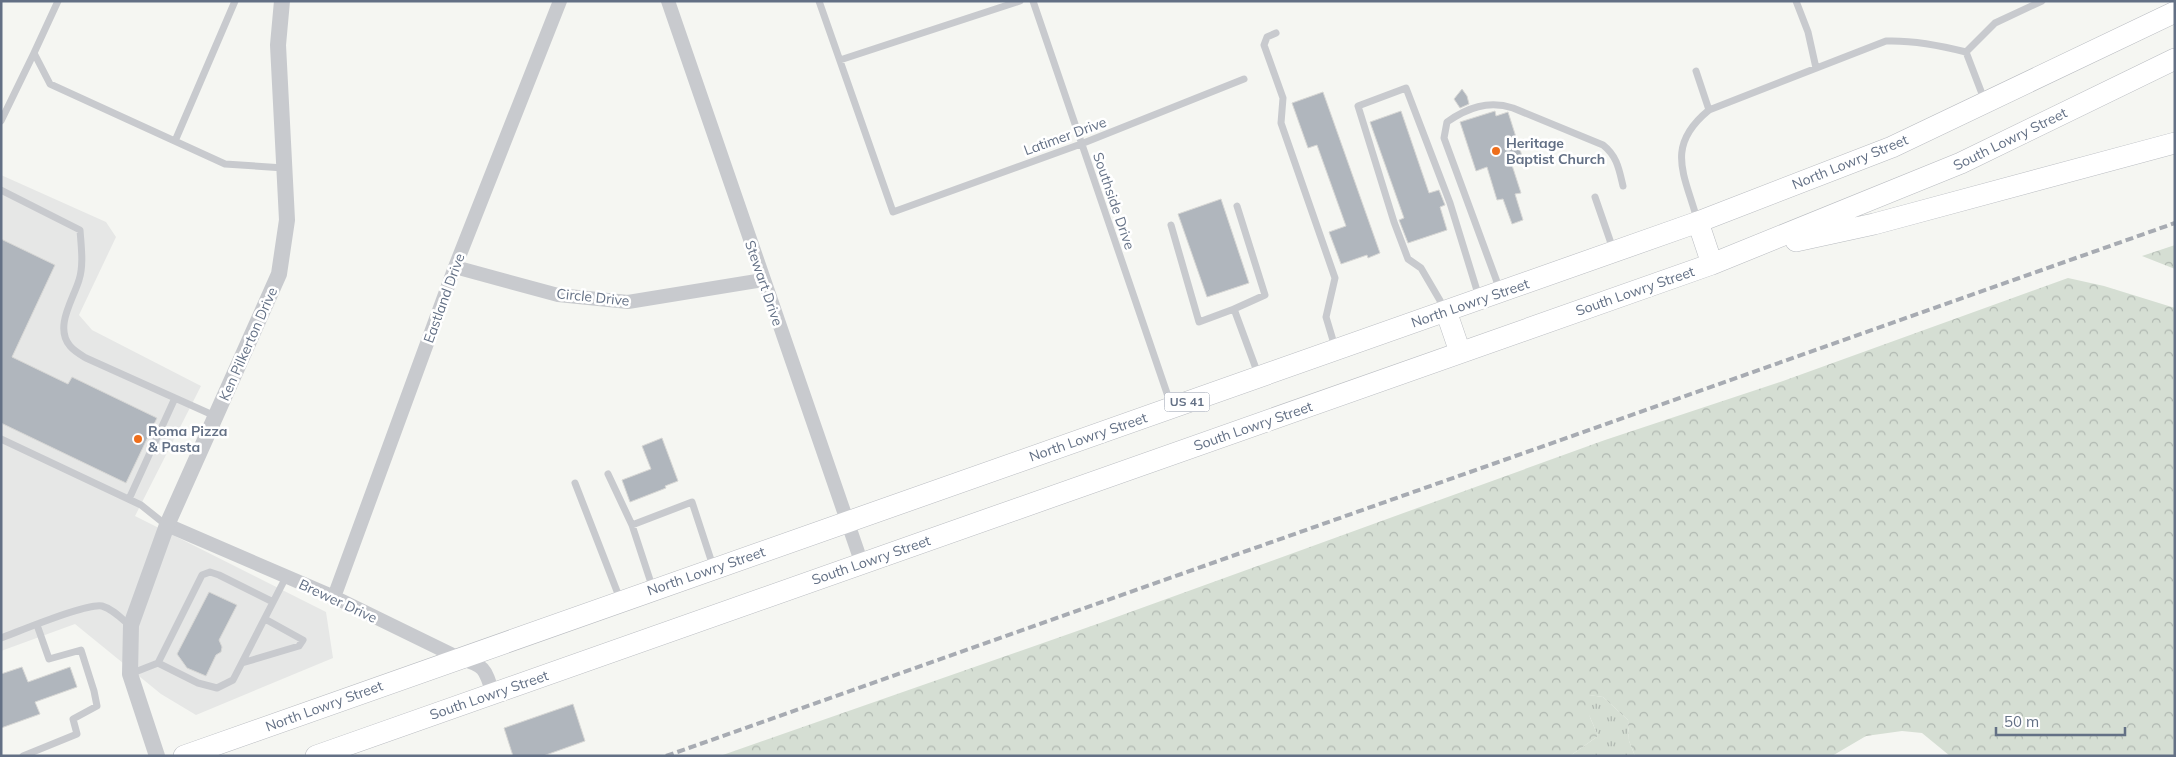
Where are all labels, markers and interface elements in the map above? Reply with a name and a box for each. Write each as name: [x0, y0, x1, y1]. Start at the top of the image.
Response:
street label: South Lowry Street: [1950, 104, 2070, 174]
street label: Latimer Drive: [1021, 113, 1109, 159]
street label: North Lowry Street: [1789, 130, 1911, 193]
place label: Heritage Baptist Church: [1506, 134, 1605, 168]
marker: Heritage Baptist Church: [1490, 145, 1502, 157]
street label: Southside Drive: [1089, 150, 1139, 252]
street label: Stewart Drive: [741, 238, 787, 328]
street label: Eastland Drive: [419, 251, 469, 345]
street label: South Lowry Street: [1573, 262, 1697, 320]
street label: North Lowry Street: [1409, 274, 1531, 332]
street label: Ken Pilkerton Drive: [215, 284, 281, 404]
street label: Circle Drive: [556, 284, 630, 310]
road number: US 41: [1164, 392, 1210, 412]
street label: South Lowry Street: [1191, 397, 1315, 455]
street label: North Lowry Street: [1027, 408, 1149, 466]
place label: Roma Pizza & Pasta: [148, 422, 227, 456]
marker: Roma Pizza & Pasta: [132, 433, 144, 445]
street label: South Lowry Street: [809, 531, 933, 589]
street label: North Lowry Street: [645, 542, 767, 600]
street label: Brewer Drive: [296, 575, 380, 627]
street label: South Lowry Street: [427, 666, 551, 724]
street label: North Lowry Street: [263, 676, 385, 736]
scale bar: [1996, 704, 2125, 736]
text: 50 m: [2004, 712, 2039, 731]

